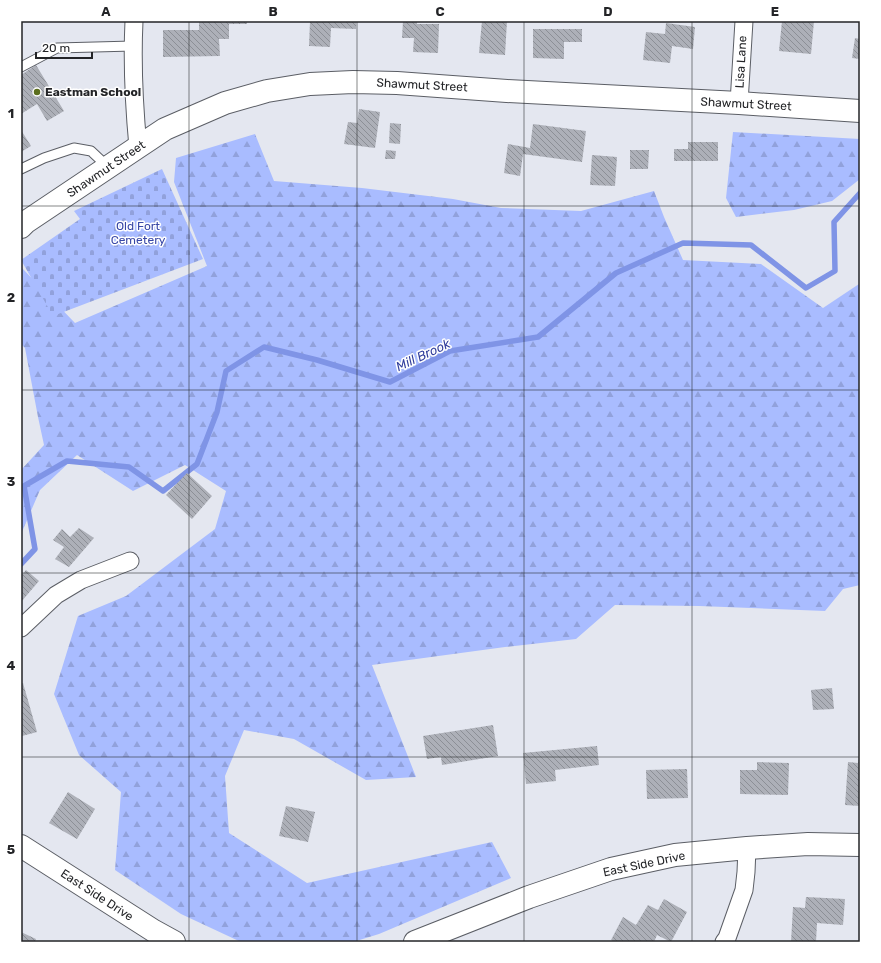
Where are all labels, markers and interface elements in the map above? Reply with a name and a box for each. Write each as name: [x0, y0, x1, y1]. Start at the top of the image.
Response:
text: A: [101, 4, 111, 19]
text: B: [268, 4, 278, 19]
text: C: [435, 4, 445, 19]
text: D: [603, 4, 613, 19]
text: E: [771, 4, 779, 19]
scale bar: [36, 34, 92, 60]
street label: Lisa Lane: [733, 35, 749, 89]
text: 20 m: [42, 41, 70, 55]
street label: Shawmut Street: [376, 76, 468, 94]
place label: Eastman School: [45, 85, 141, 99]
marker: Eastman School: [32, 87, 42, 97]
street label: Shawmut Street: [700, 95, 792, 113]
text: 1: [8, 106, 14, 121]
street label: Shawmut Street: [64, 138, 148, 200]
park label: Old Fort Cemetery: [111, 219, 166, 247]
text: 2: [7, 290, 15, 305]
water label: Mill Brook: [393, 336, 453, 374]
text: 3: [7, 474, 16, 489]
text: 4: [7, 658, 16, 673]
text: 5: [7, 842, 15, 857]
street label: East Side Drive: [602, 848, 687, 880]
street label: East Side Drive: [58, 866, 136, 924]

